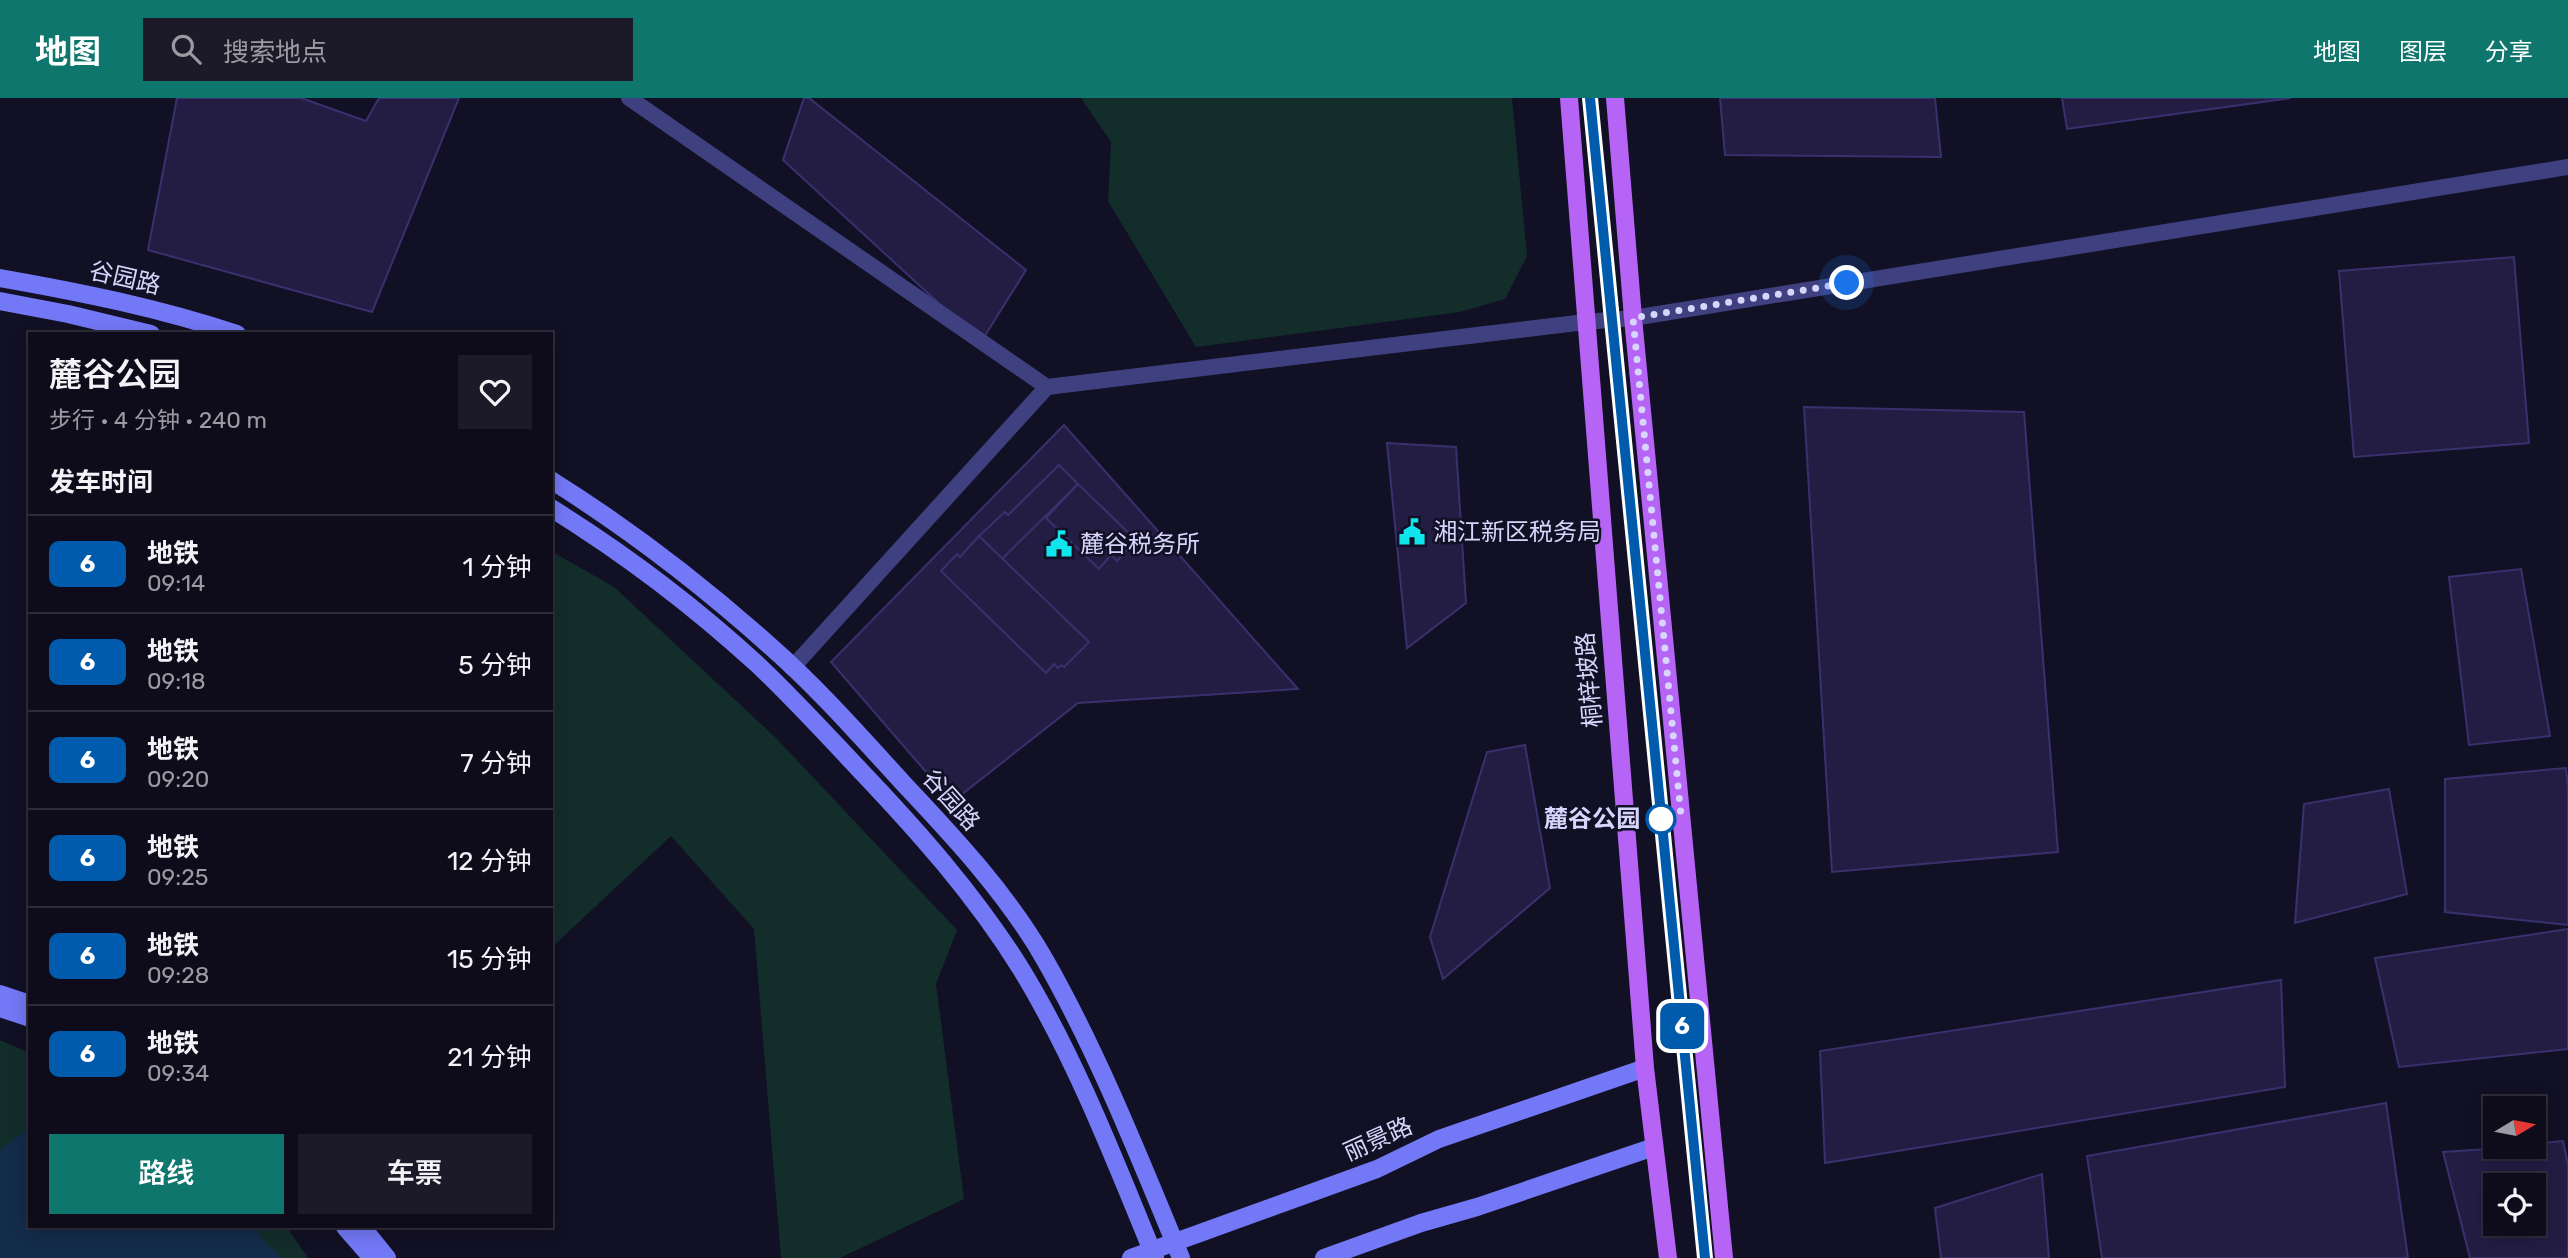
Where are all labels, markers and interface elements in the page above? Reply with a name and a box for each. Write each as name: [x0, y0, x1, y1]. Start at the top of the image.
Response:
search box: [143, 18, 633, 81]
icon: search: [167, 30, 205, 68]
text: 地图: [35, 32, 101, 71]
text: 搜索地点: [223, 37, 327, 68]
text: 地图: [2313, 38, 2361, 66]
text: 图层: [2399, 38, 2447, 66]
text: 分享: [2485, 38, 2533, 66]
street label: 谷园路: [87, 256, 163, 300]
your location: [1829, 265, 1864, 300]
text: 麓谷公园: [49, 355, 181, 394]
button: heart: [458, 355, 532, 429]
text: 步行 · 4 分钟 · 240 m: [49, 406, 267, 434]
text: 发车时间: [49, 467, 153, 498]
public building icon: 湘江新区税务局: [1397, 517, 1427, 547]
place label: 湘江新区税务局: [1433, 518, 1601, 546]
public building icon: 麓谷税务所: [1044, 529, 1074, 559]
place label: 麓谷税务所: [1080, 530, 1200, 558]
text: 地铁: [147, 538, 199, 569]
text: 6: [80, 550, 95, 578]
text: 1 分钟: [463, 552, 532, 583]
text: 09:14: [147, 569, 205, 597]
street label: 桐梓坡路: [1571, 631, 1607, 729]
text: 地铁: [147, 636, 199, 667]
text: 6: [80, 648, 95, 676]
text: 5 分钟: [458, 650, 532, 681]
text: 09:18: [147, 667, 206, 695]
text: 地铁: [147, 734, 199, 765]
text: 6: [80, 746, 95, 774]
text: 7 分钟: [460, 748, 532, 779]
street label: 谷园路: [917, 764, 985, 836]
text: 09:20: [147, 765, 209, 793]
marker: 麓谷公园: [1646, 804, 1676, 834]
place label: 麓谷公园: [1544, 805, 1640, 833]
text: 地铁: [147, 832, 199, 863]
text: 6: [80, 844, 95, 872]
text: 12 分钟: [447, 846, 532, 877]
text: 09:25: [147, 863, 208, 891]
text: 地铁: [147, 930, 199, 961]
text: 6: [80, 942, 95, 970]
text: 15 分钟: [447, 944, 532, 975]
text: 09:28: [147, 961, 209, 989]
line badge: 6: [1659, 1003, 1705, 1049]
text: 6: [1674, 1012, 1690, 1040]
text: 地铁: [147, 1028, 199, 1059]
text: 6: [80, 1040, 95, 1068]
text: 21 分钟: [447, 1042, 532, 1073]
text: 09:34: [147, 1059, 209, 1087]
north arrow: [2483, 1096, 2546, 1158]
map controls: [2483, 1096, 2546, 1236]
street label: 丽景路: [1339, 1112, 1417, 1166]
button: 路线: [49, 1134, 284, 1214]
button: 车票: [298, 1134, 532, 1214]
button: locate: [2483, 1173, 2546, 1236]

